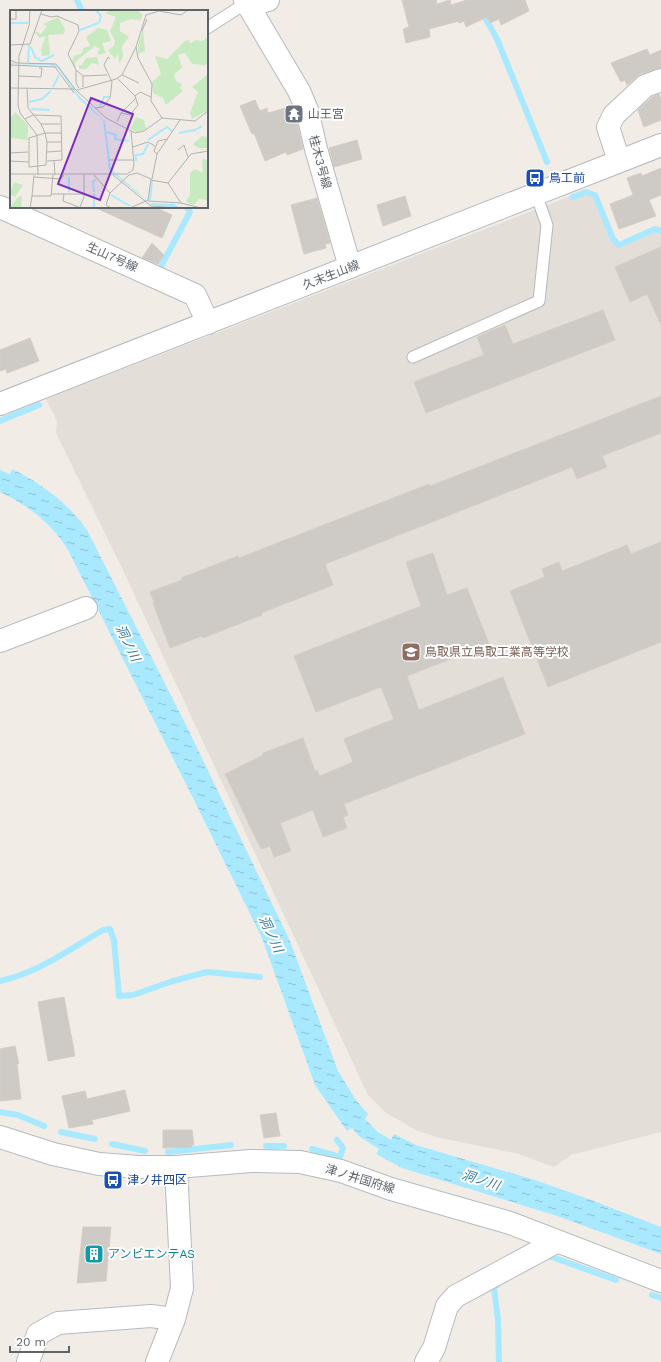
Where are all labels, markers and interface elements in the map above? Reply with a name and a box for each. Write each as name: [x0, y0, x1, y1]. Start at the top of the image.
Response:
inset map: [10, 10, 208, 208]
temple icon: 山王宮: [283, 103, 305, 125]
place label: 山王宮: [308, 107, 344, 121]
street label: 桂木3号線: [306, 134, 334, 190]
bus stop icon: 鳥工前: [524, 167, 546, 189]
place label: 鳥工前: [549, 171, 585, 185]
street label: 生山7号線: [84, 239, 140, 275]
street label: 久末生山線: [300, 258, 362, 292]
water label: 洞ノ川: [113, 622, 144, 666]
school or university icon: 鳥取県立鳥取工業高等学校: [400, 641, 422, 663]
place label: 鳥取県立鳥取工業高等学校: [425, 645, 569, 659]
water label: 洞ノ川: [256, 913, 287, 957]
street label: 津ノ井国府線: [324, 1162, 396, 1196]
water label: 洞ノ川: [460, 1167, 504, 1194]
bus stop icon: 津ノ井四区: [102, 1169, 124, 1191]
place label: 津ノ井四区: [127, 1173, 187, 1187]
building icon: アンビエンテAS: [83, 1243, 105, 1265]
place label: アンビエンテAS: [108, 1247, 195, 1261]
scale bar: [10, 1328, 69, 1354]
text: 20 m: [16, 1335, 46, 1349]

